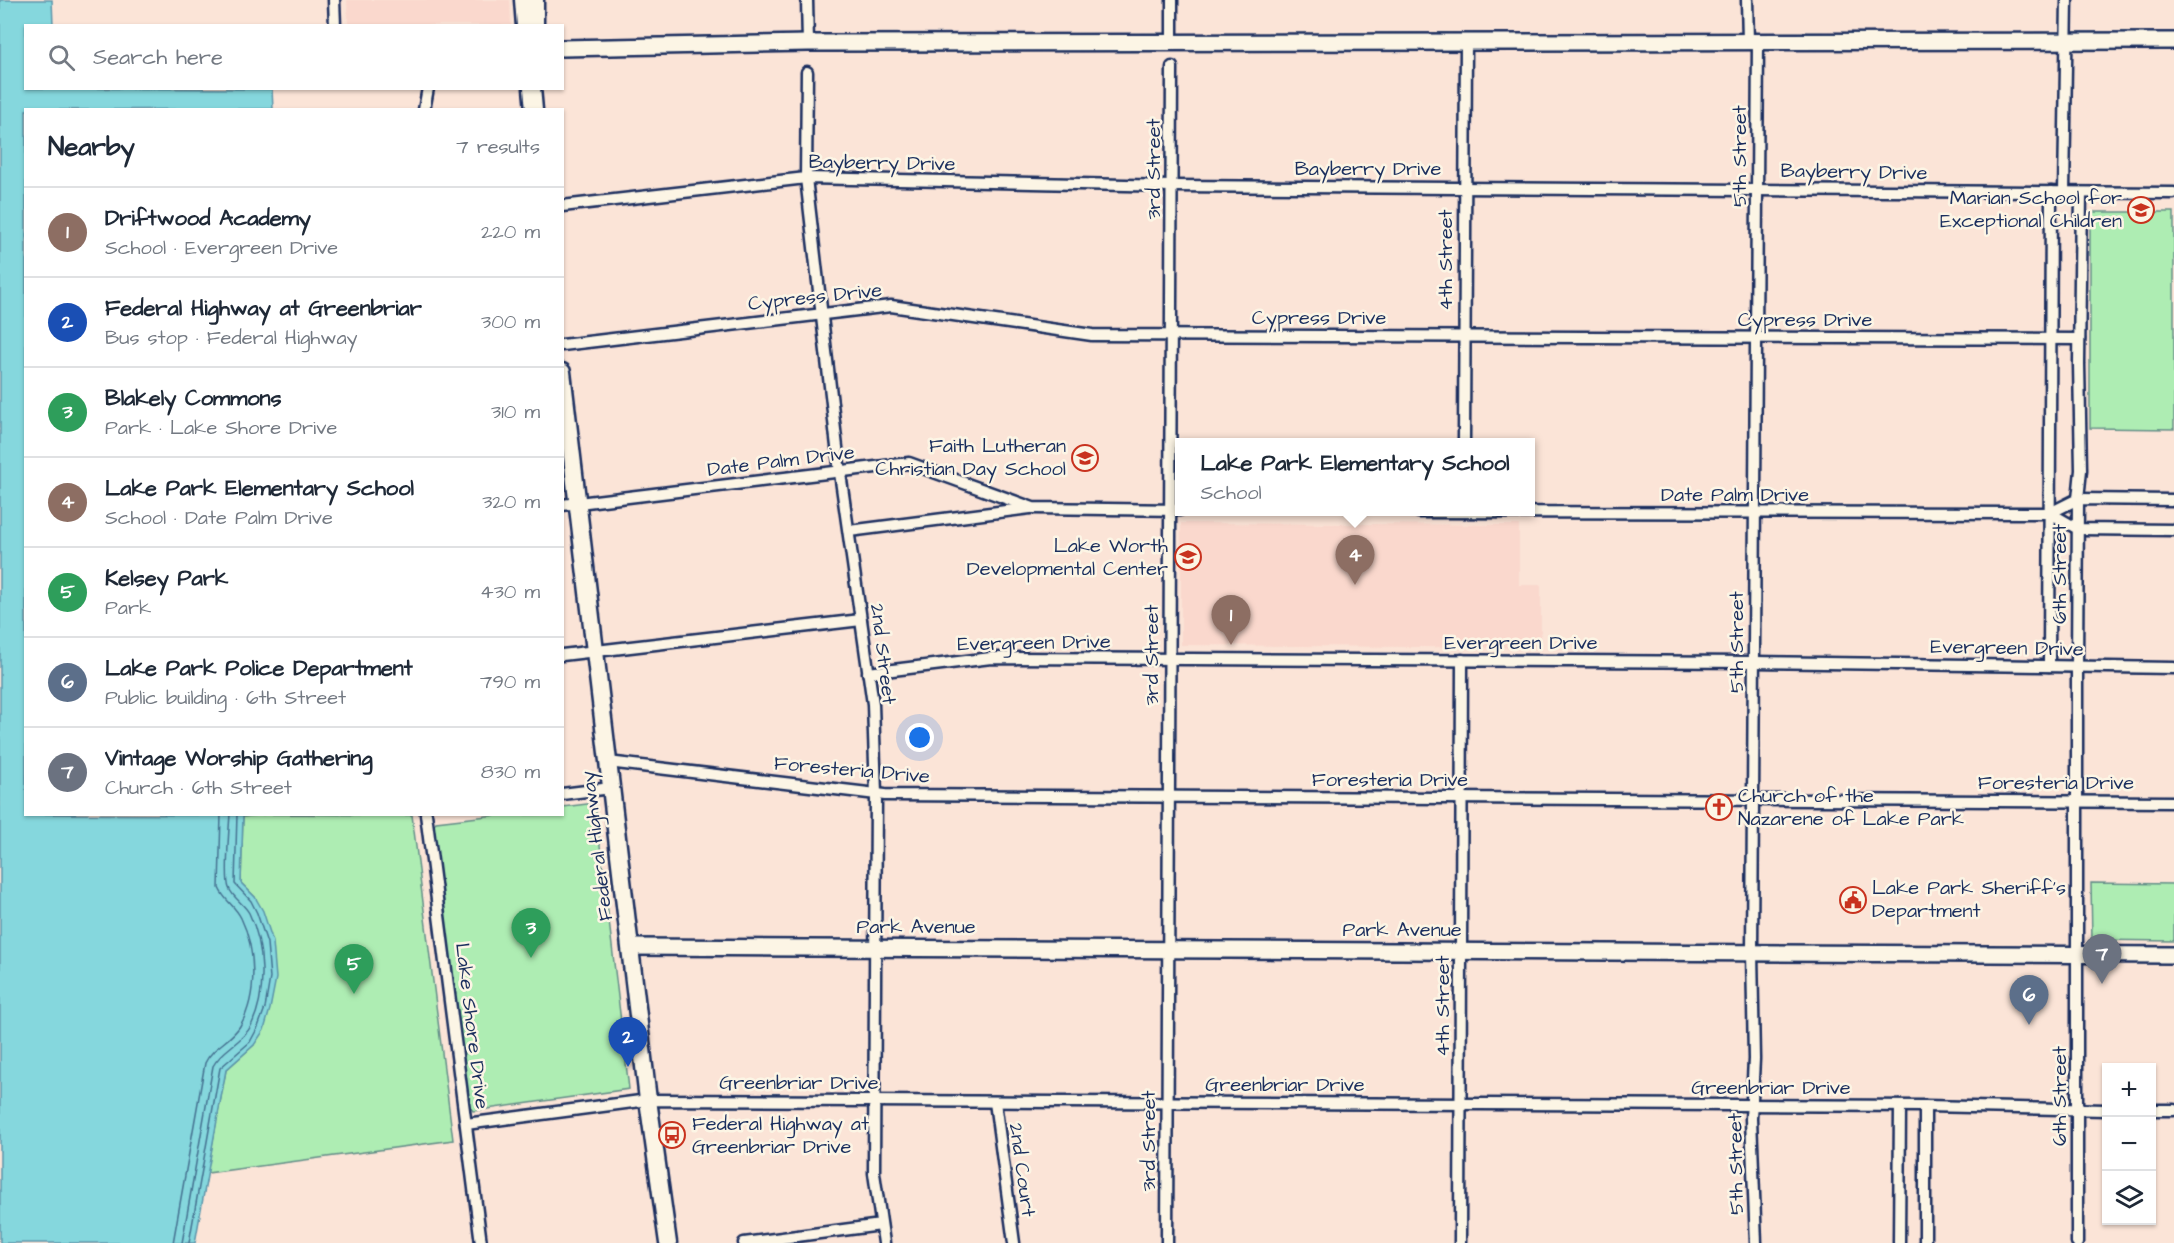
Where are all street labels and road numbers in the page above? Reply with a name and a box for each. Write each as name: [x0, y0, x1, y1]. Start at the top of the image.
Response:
street label: 5th Street: [1726, 105, 1754, 207]
street label: 3rd Street: [1140, 118, 1168, 220]
street label: Bayberry Drive: [808, 148, 956, 179]
street label: Bayberry Drive: [1295, 155, 1442, 184]
street label: Bayberry Drive: [1780, 157, 1928, 188]
street label: 4th Street: [1432, 209, 1460, 311]
street label: Cypress Drive: [747, 276, 884, 319]
street label: Cypress Drive: [1252, 304, 1386, 333]
street label: Cypress Drive: [1738, 306, 1872, 335]
street label: Date Palm Drive: [706, 438, 856, 484]
street label: Date Palm Drive: [1661, 481, 1809, 509]
street label: 6th Street: [2046, 524, 2074, 624]
street label: 5th Street: [1723, 591, 1751, 693]
street label: 2nd Street: [863, 602, 903, 706]
street label: 3rd Street: [1138, 604, 1166, 706]
street label: Evergreen Drive: [957, 628, 1111, 659]
street label: Evergreen Drive: [1444, 629, 1598, 658]
street label: Evergreen Drive: [1930, 633, 2084, 664]
street label: Foresteria Drive: [773, 749, 931, 791]
street label: Foresteria Drive: [1312, 766, 1468, 794]
street label: Federal Highway: [574, 769, 621, 923]
street label: Foresteria Drive: [1978, 769, 2134, 797]
street label: Park Avenue: [856, 913, 976, 941]
street label: Park Avenue: [1342, 916, 1462, 944]
street label: Lake Shore Drive: [448, 941, 496, 1111]
street label: 4th Street: [1429, 955, 1457, 1057]
street label: 6th Street: [2046, 1046, 2074, 1146]
street label: Greenbriar Drive: [719, 1069, 879, 1097]
street label: Greenbriar Drive: [1205, 1071, 1365, 1099]
street label: Greenbriar Drive: [1691, 1074, 1851, 1102]
street label: 3rd Street: [1135, 1090, 1163, 1192]
street label: 5th Street: [1721, 1113, 1751, 1215]
street label: 2nd Court: [1002, 1121, 1042, 1219]

